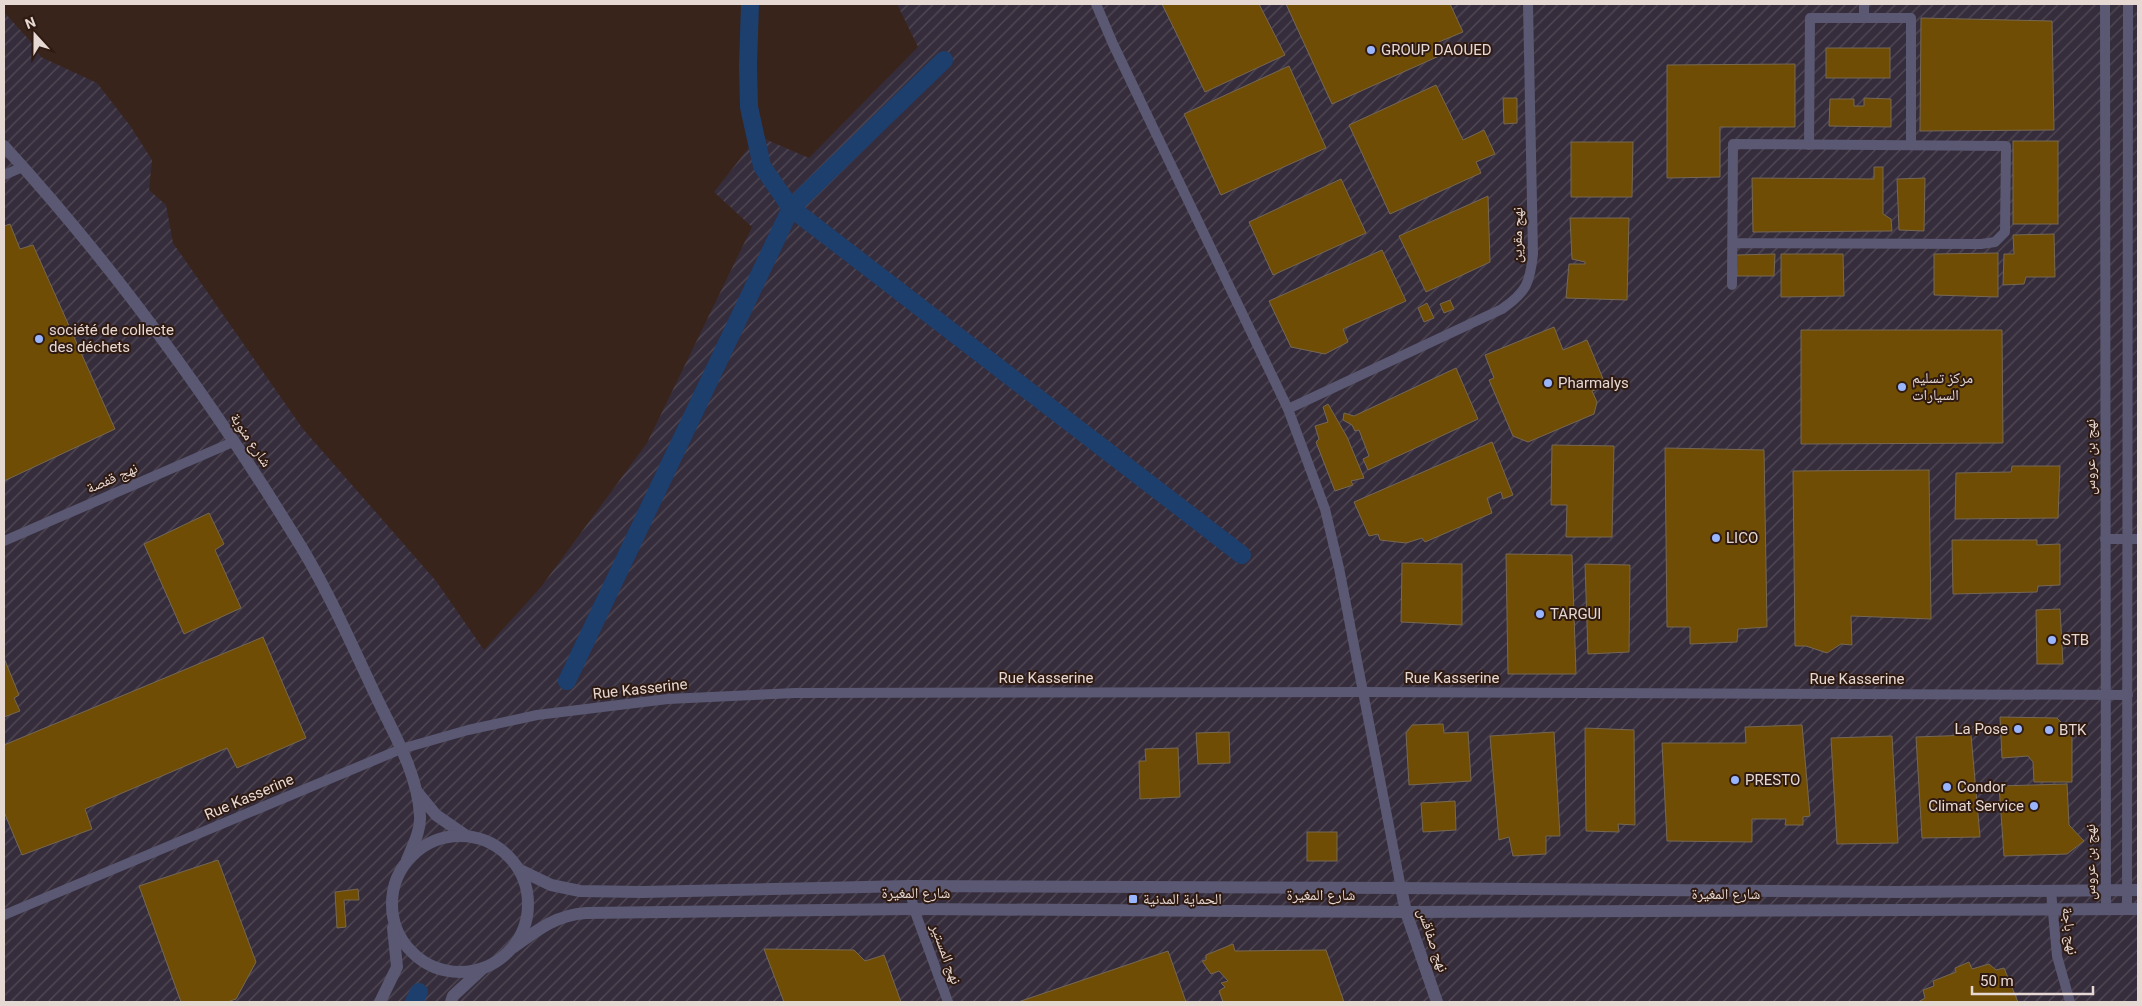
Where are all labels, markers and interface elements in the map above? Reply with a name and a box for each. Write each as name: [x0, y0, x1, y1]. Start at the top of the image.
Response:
north arrow: [10, 10, 60, 60]
text: N: [23, 14, 38, 32]
place label: GROUP DAOUED: [1381, 41, 1492, 59]
marker: GROUP DAOUED: [1365, 44, 1377, 56]
street label: نهج مقرين: [1508, 207, 1527, 263]
place label: société de collecte des déchets: [49, 321, 174, 356]
marker: société de collecte des déchets: [33, 333, 45, 345]
place label: مركز تسليم السيارات: [1912, 369, 1973, 404]
place label: Pharmalys: [1558, 374, 1629, 392]
marker: Pharmalys: [1542, 377, 1554, 389]
marker: مركز تسليم السيارات: [1896, 381, 1908, 393]
street label: شارع منوبة: [226, 410, 276, 471]
street label: نهج بن عروس: [2081, 419, 2100, 495]
street label: نهج قفصة: [84, 459, 141, 498]
place label: LICO: [1726, 529, 1758, 547]
marker: LICO: [1710, 532, 1722, 544]
place label: TARGUI: [1550, 605, 1601, 623]
marker: TARGUI: [1534, 608, 1546, 620]
place label: STB: [2062, 631, 2089, 649]
marker: STB: [2046, 634, 2058, 646]
street label: Rue Kasserine: [998, 669, 1094, 687]
street label: Rue Kasserine: [1404, 669, 1500, 687]
street label: Rue Kasserine: [1809, 670, 1905, 688]
street label: Rue Kasserine: [592, 675, 688, 703]
place label: La Pose: [1954, 720, 2008, 738]
place label: BTK: [2059, 721, 2087, 739]
marker: La Pose: [2012, 723, 2024, 735]
marker: BTK: [2043, 724, 2055, 736]
street label: Rue Kasserine: [202, 770, 296, 824]
place label: PRESTO: [1745, 771, 1800, 789]
marker: PRESTO: [1729, 774, 1741, 786]
place label: Condor: [1957, 778, 2006, 796]
marker: Condor: [1941, 781, 1953, 793]
place label: Climat Service: [1928, 797, 2024, 815]
marker: Climat Service: [2028, 800, 2040, 812]
street label: نهج بن عروس: [2081, 824, 2100, 900]
street label: شارع المغيرة: [882, 884, 951, 903]
street label: شارع المغيرة: [1692, 885, 1761, 904]
street label: شارع المغيرة: [1287, 886, 1356, 905]
place label: الحماية المدنية: [1143, 890, 1222, 908]
marker: الحماية المدنية: [1127, 893, 1139, 905]
street label: نهج صفاقس: [1413, 906, 1452, 975]
street label: نهج باجة: [2057, 906, 2082, 956]
street label: نهج المستير: [925, 920, 965, 987]
scale bar: [1972, 964, 2093, 996]
text: 50 m: [1980, 972, 2014, 990]

